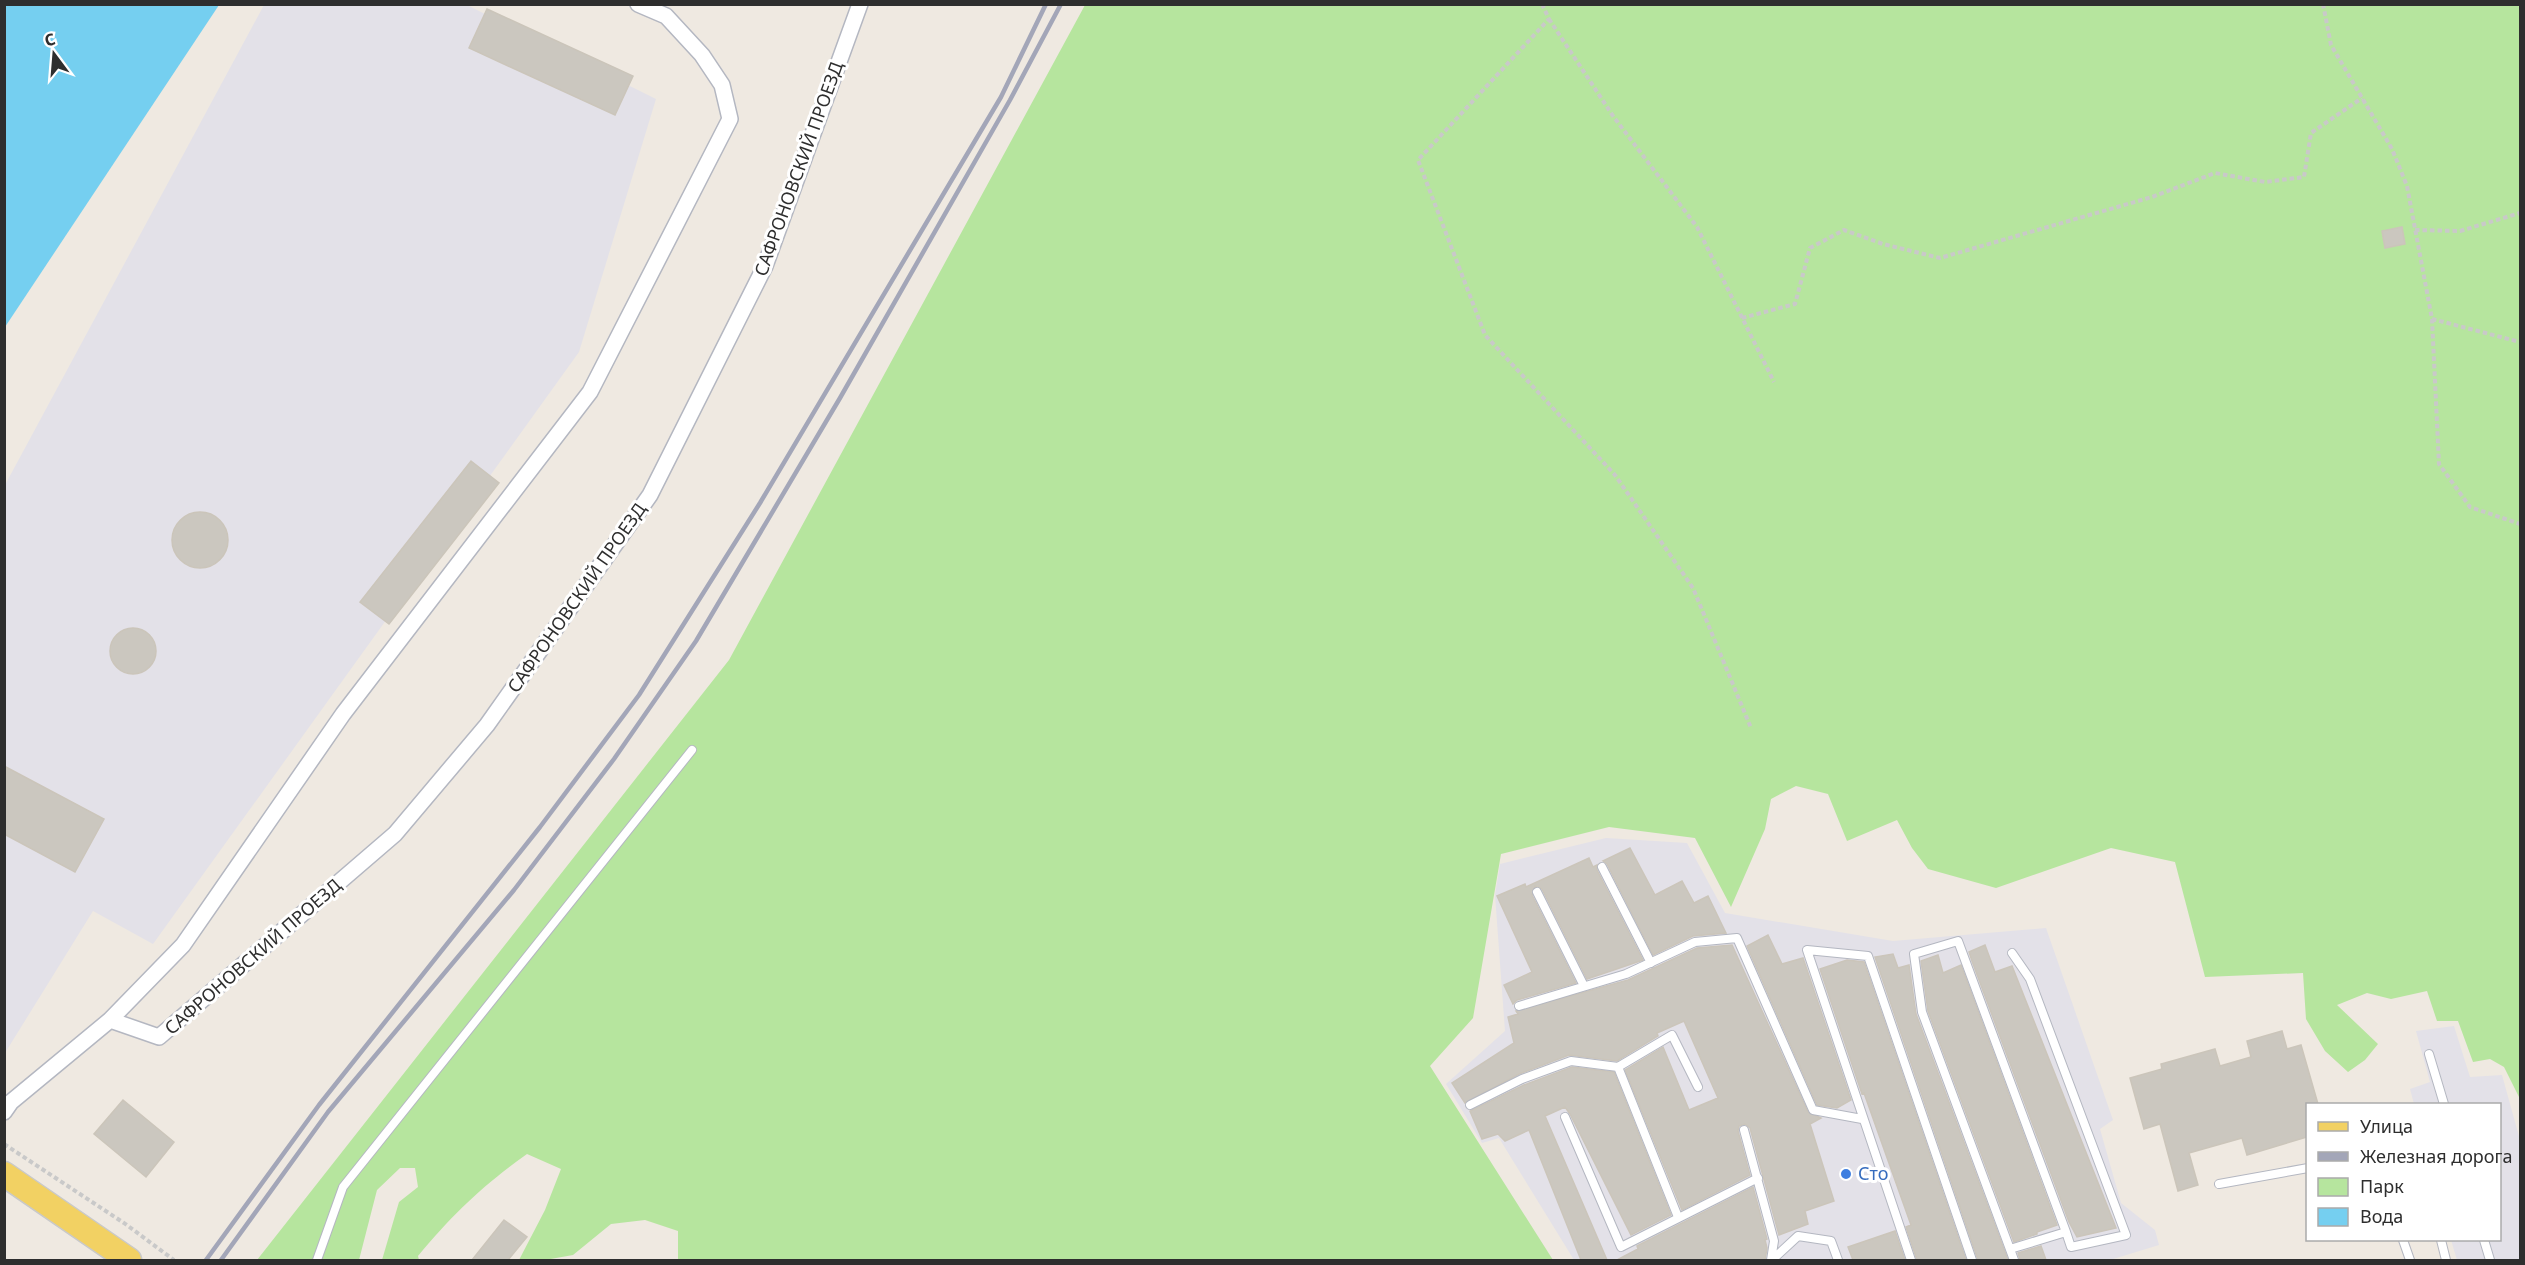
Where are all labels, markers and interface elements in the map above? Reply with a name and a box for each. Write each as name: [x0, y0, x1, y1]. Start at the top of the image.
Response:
north arrow: [24, 24, 84, 84]
text: С: [42, 28, 58, 52]
street label: САФРОНОВСКИЙ ПРОЕЗД: [748, 58, 848, 279]
street label: САФРОНОВСКИЙ ПРОЕЗД: [501, 498, 651, 697]
street label: САФРОНОВСКИЙ ПРОЕЗД: [159, 873, 346, 1040]
legend: [2306, 1103, 2501, 1241]
text: Улица: [2360, 1114, 2413, 1138]
text: Железная дорога: [2360, 1144, 2512, 1168]
place label: Сто: [1858, 1161, 1888, 1185]
marker: Сто: [1839, 1167, 1853, 1181]
text: Парк: [2360, 1174, 2404, 1198]
text: Вода: [2360, 1204, 2403, 1228]

